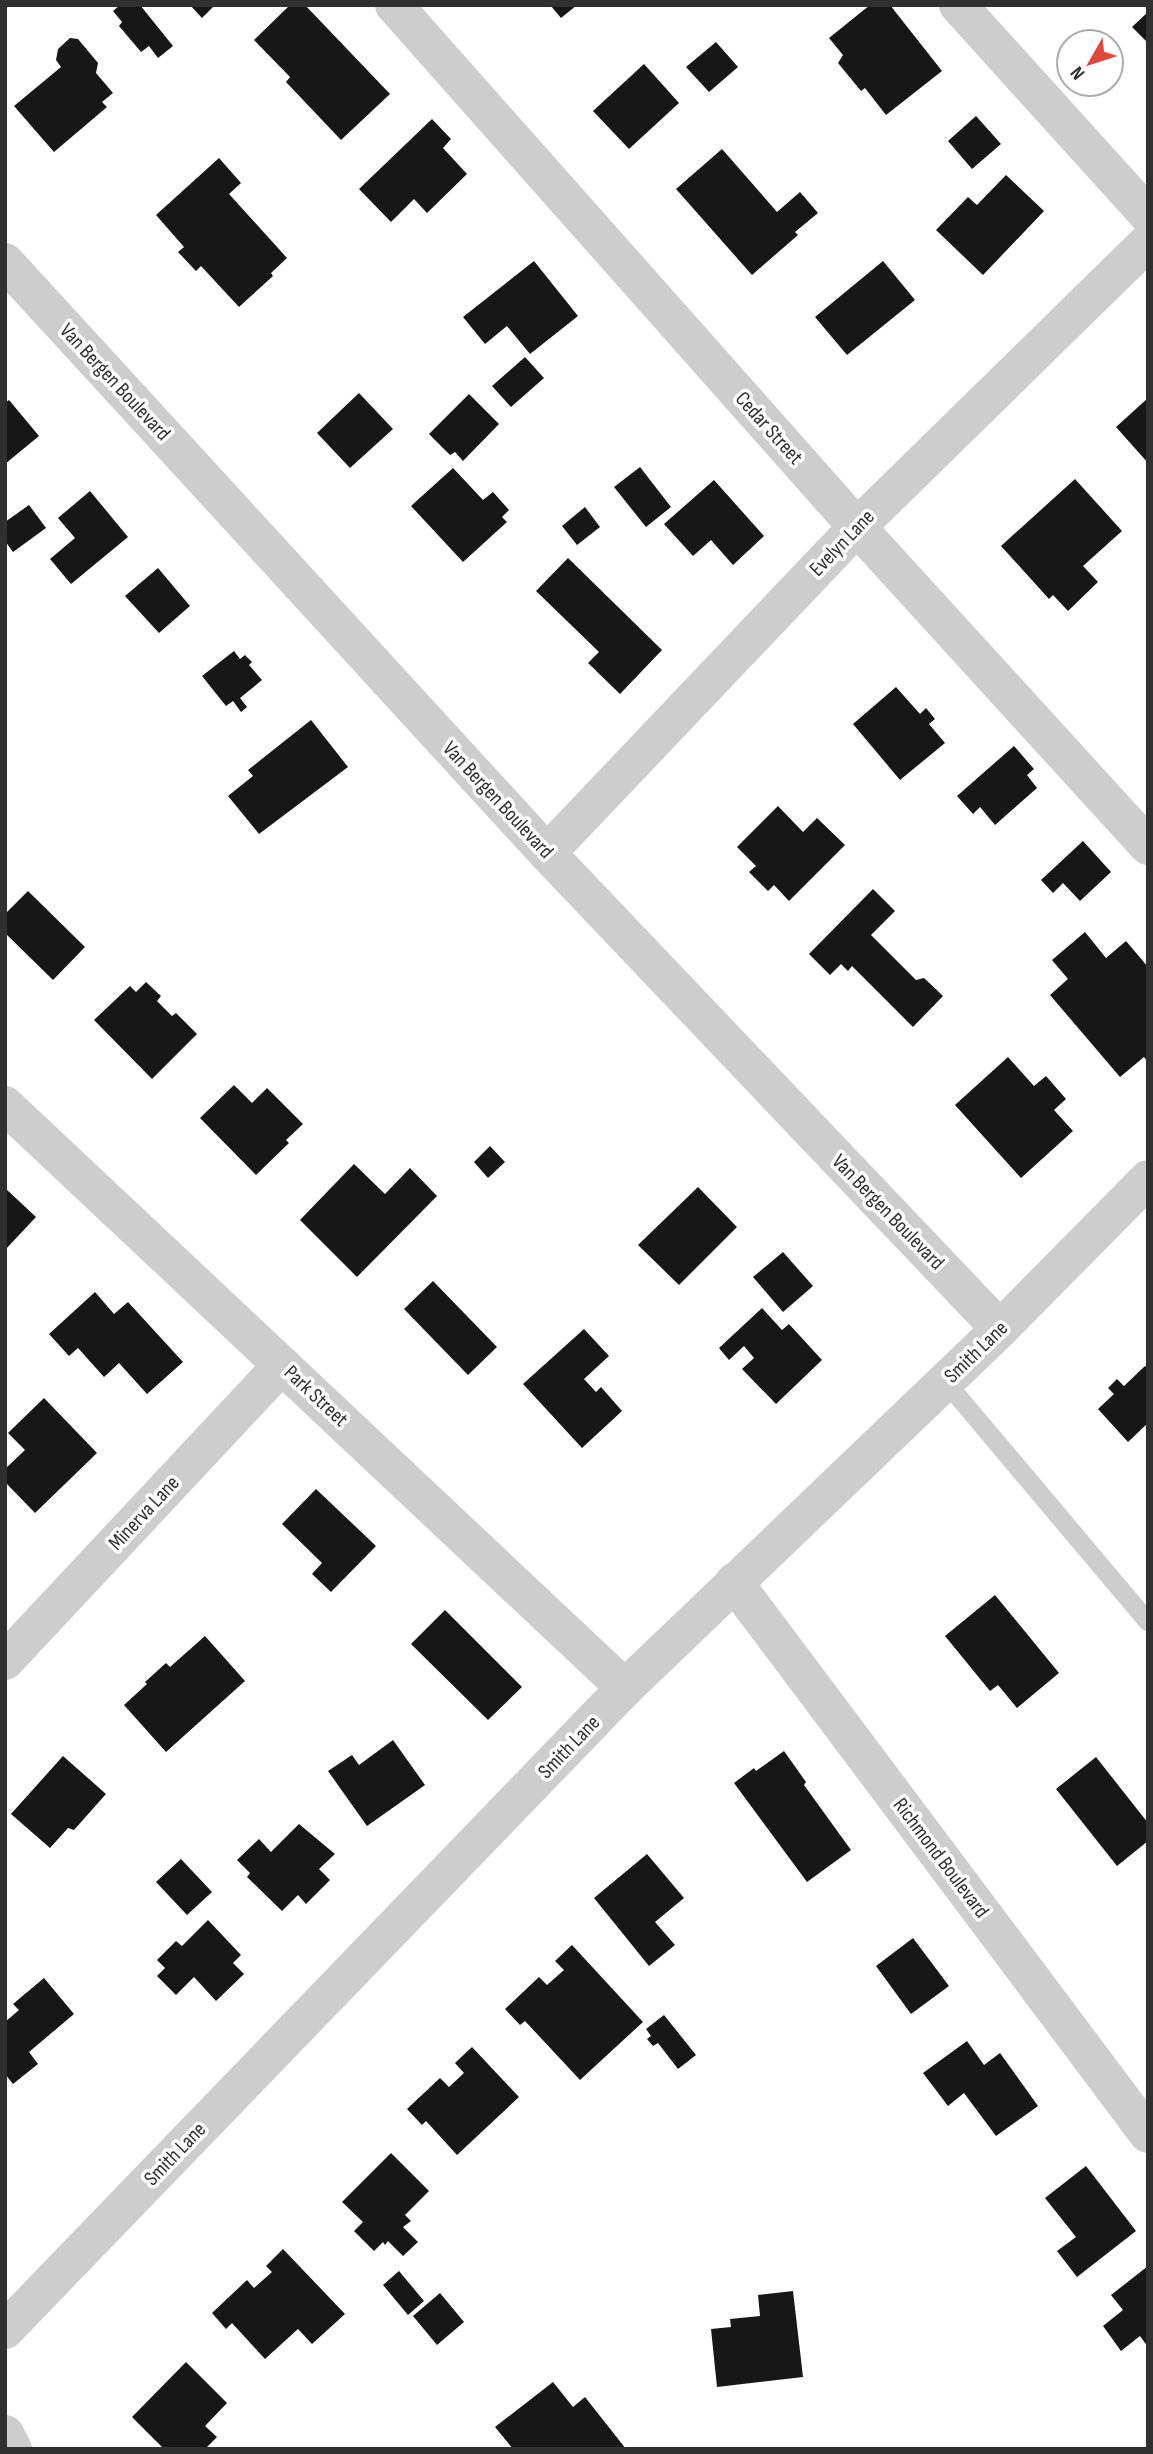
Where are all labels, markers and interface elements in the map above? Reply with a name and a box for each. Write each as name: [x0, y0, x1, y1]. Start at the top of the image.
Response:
north arrow: [1055, 28, 1125, 98]
text: N: [1066, 62, 1090, 84]
street label: Van Bergen Boulevard: [54, 318, 176, 446]
street label: Cedar Street: [730, 387, 808, 469]
street label: Evelyn Lane: [804, 505, 880, 581]
street label: Van Bergen Boulevard: [437, 736, 559, 864]
street label: Van Bergen Boulevard: [827, 1149, 949, 1275]
street label: Smith Lane: [939, 1316, 1013, 1388]
street label: Park Street: [279, 1360, 353, 1432]
street label: Minerva Lane: [103, 1471, 185, 1555]
street label: Smith Lane: [533, 1710, 605, 1784]
street label: Richmond Boulevard: [888, 1793, 994, 1923]
street label: Smith Lane: [139, 2117, 211, 2191]

